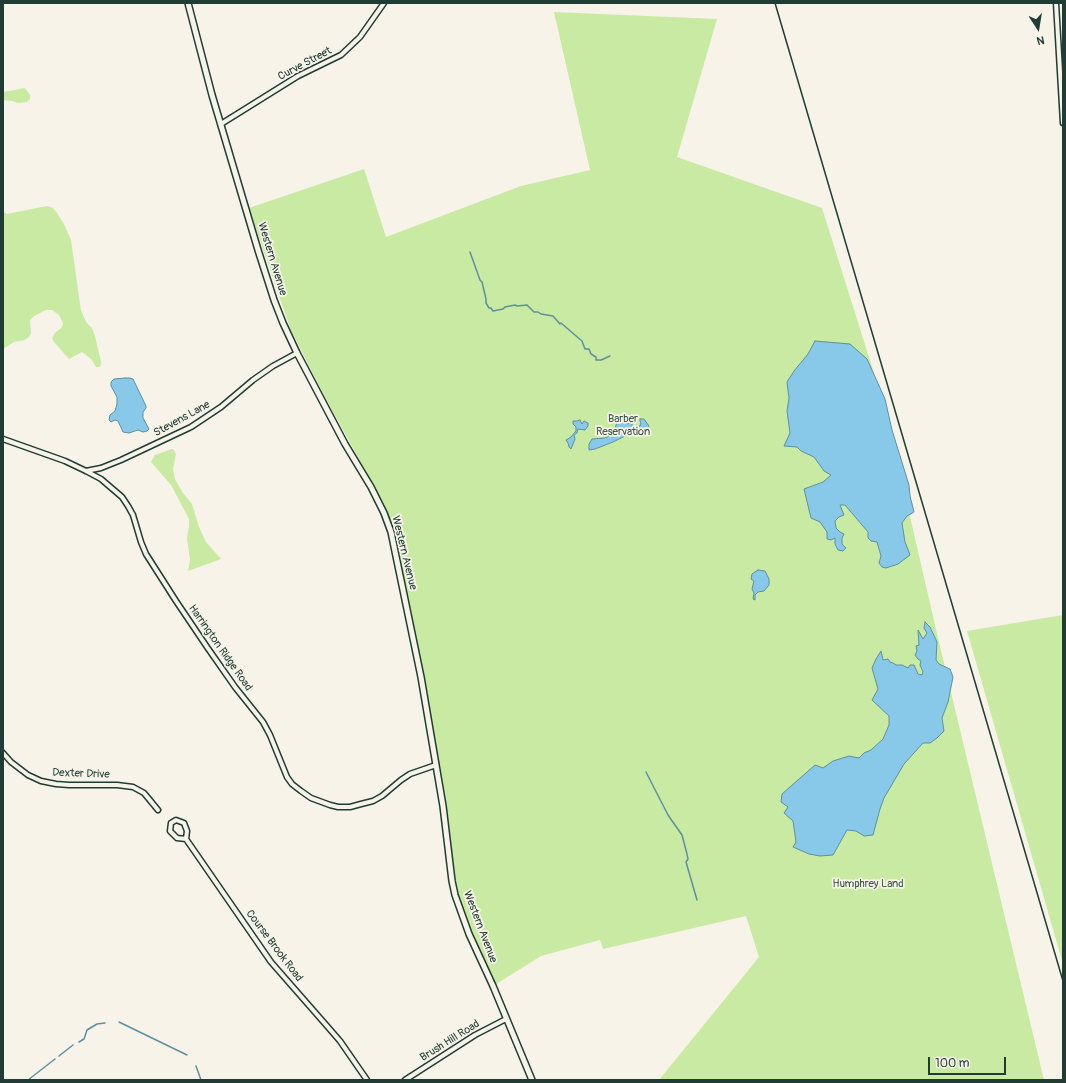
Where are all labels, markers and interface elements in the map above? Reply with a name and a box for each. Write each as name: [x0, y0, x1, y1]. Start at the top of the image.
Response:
north arrow: [1018, 8, 1058, 48]
text: N: [1036, 33, 1046, 47]
street label: Curve Street: [276, 44, 334, 84]
street label: Western Avenue: [255, 221, 289, 297]
street label: Stevens Lane: [152, 398, 212, 440]
park label: Barber Reservation: [596, 412, 650, 438]
street label: Western Avenue: [388, 515, 420, 591]
street label: Harrington Ridge Road: [185, 602, 255, 694]
street label: Dexter Drive: [52, 766, 110, 782]
park label: Humphrey Land: [832, 877, 904, 891]
street label: Western Avenue: [460, 889, 500, 965]
street label: Course Brook Road: [243, 908, 305, 984]
street label: Brush Hill Road: [418, 1018, 482, 1064]
scale bar: [930, 1049, 1008, 1075]
text: 100 m: [935, 1056, 969, 1071]

